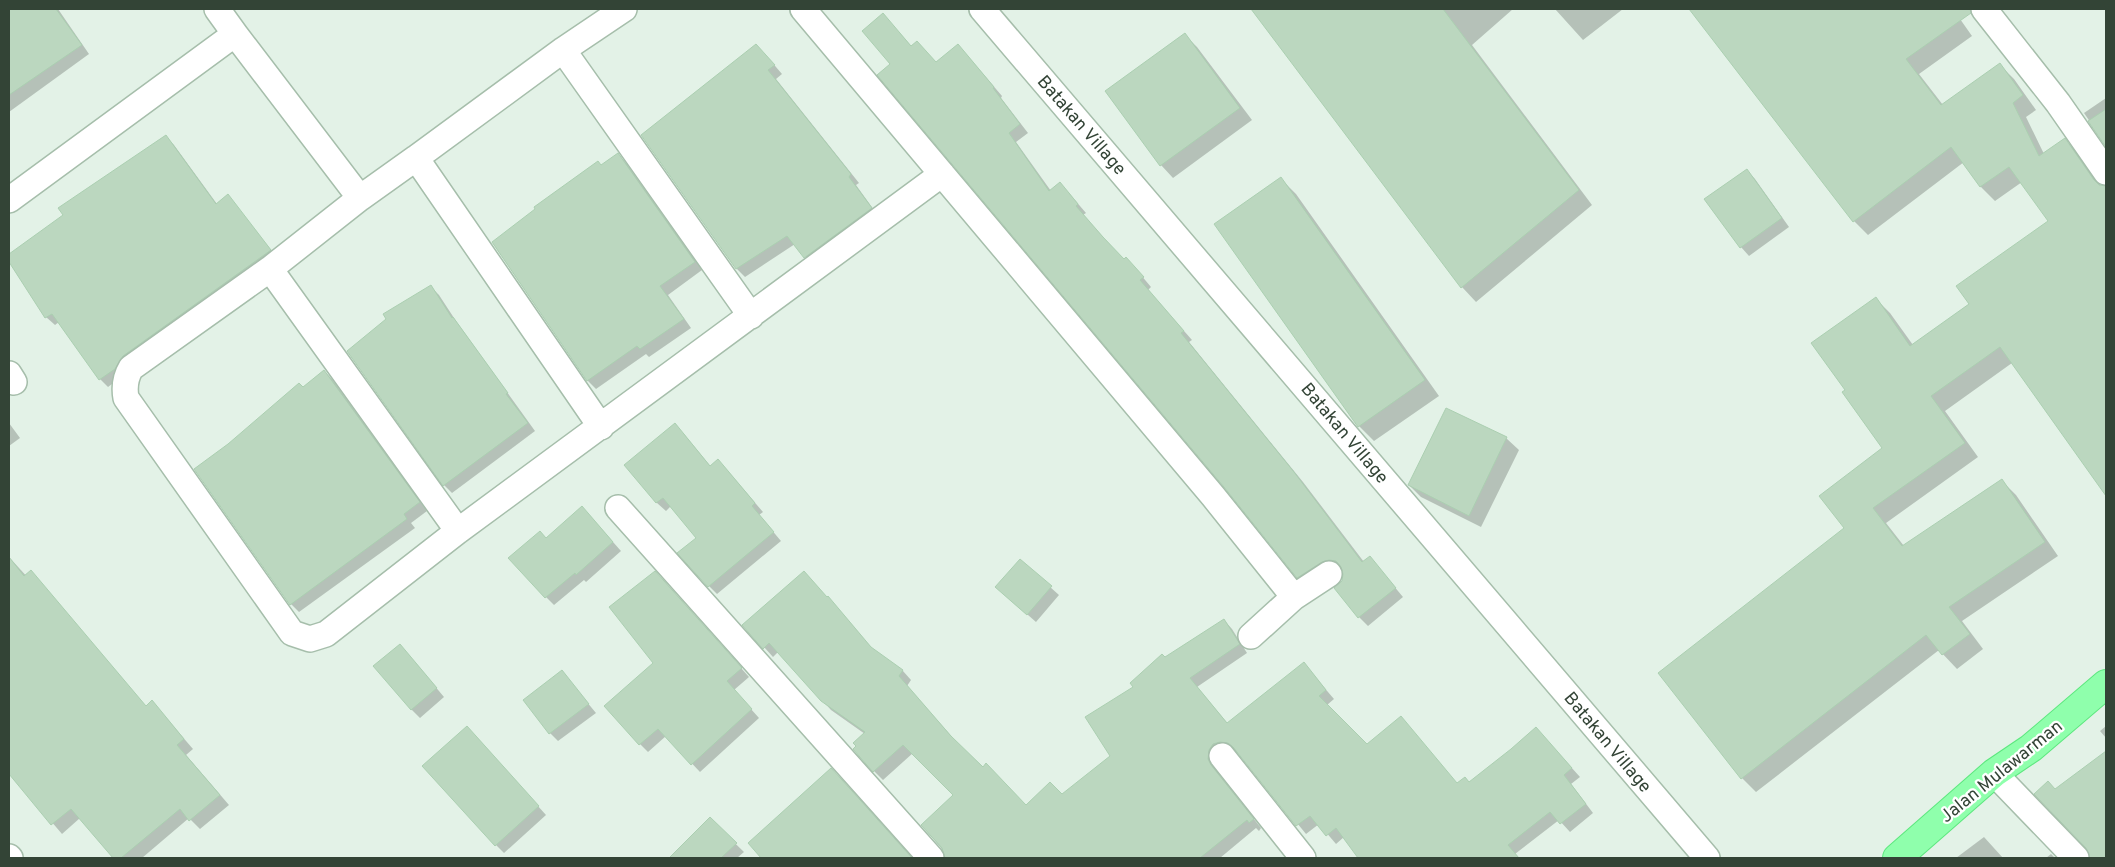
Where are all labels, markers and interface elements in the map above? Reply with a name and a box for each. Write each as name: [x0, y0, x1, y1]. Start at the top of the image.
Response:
street label: Batakan Village: [1031, 71, 1131, 181]
street label: Batakan Village: [1295, 379, 1393, 489]
street label: Batakan Village: [1558, 688, 1656, 798]
street label: Jalan Mulawarman: [1936, 716, 2068, 829]

